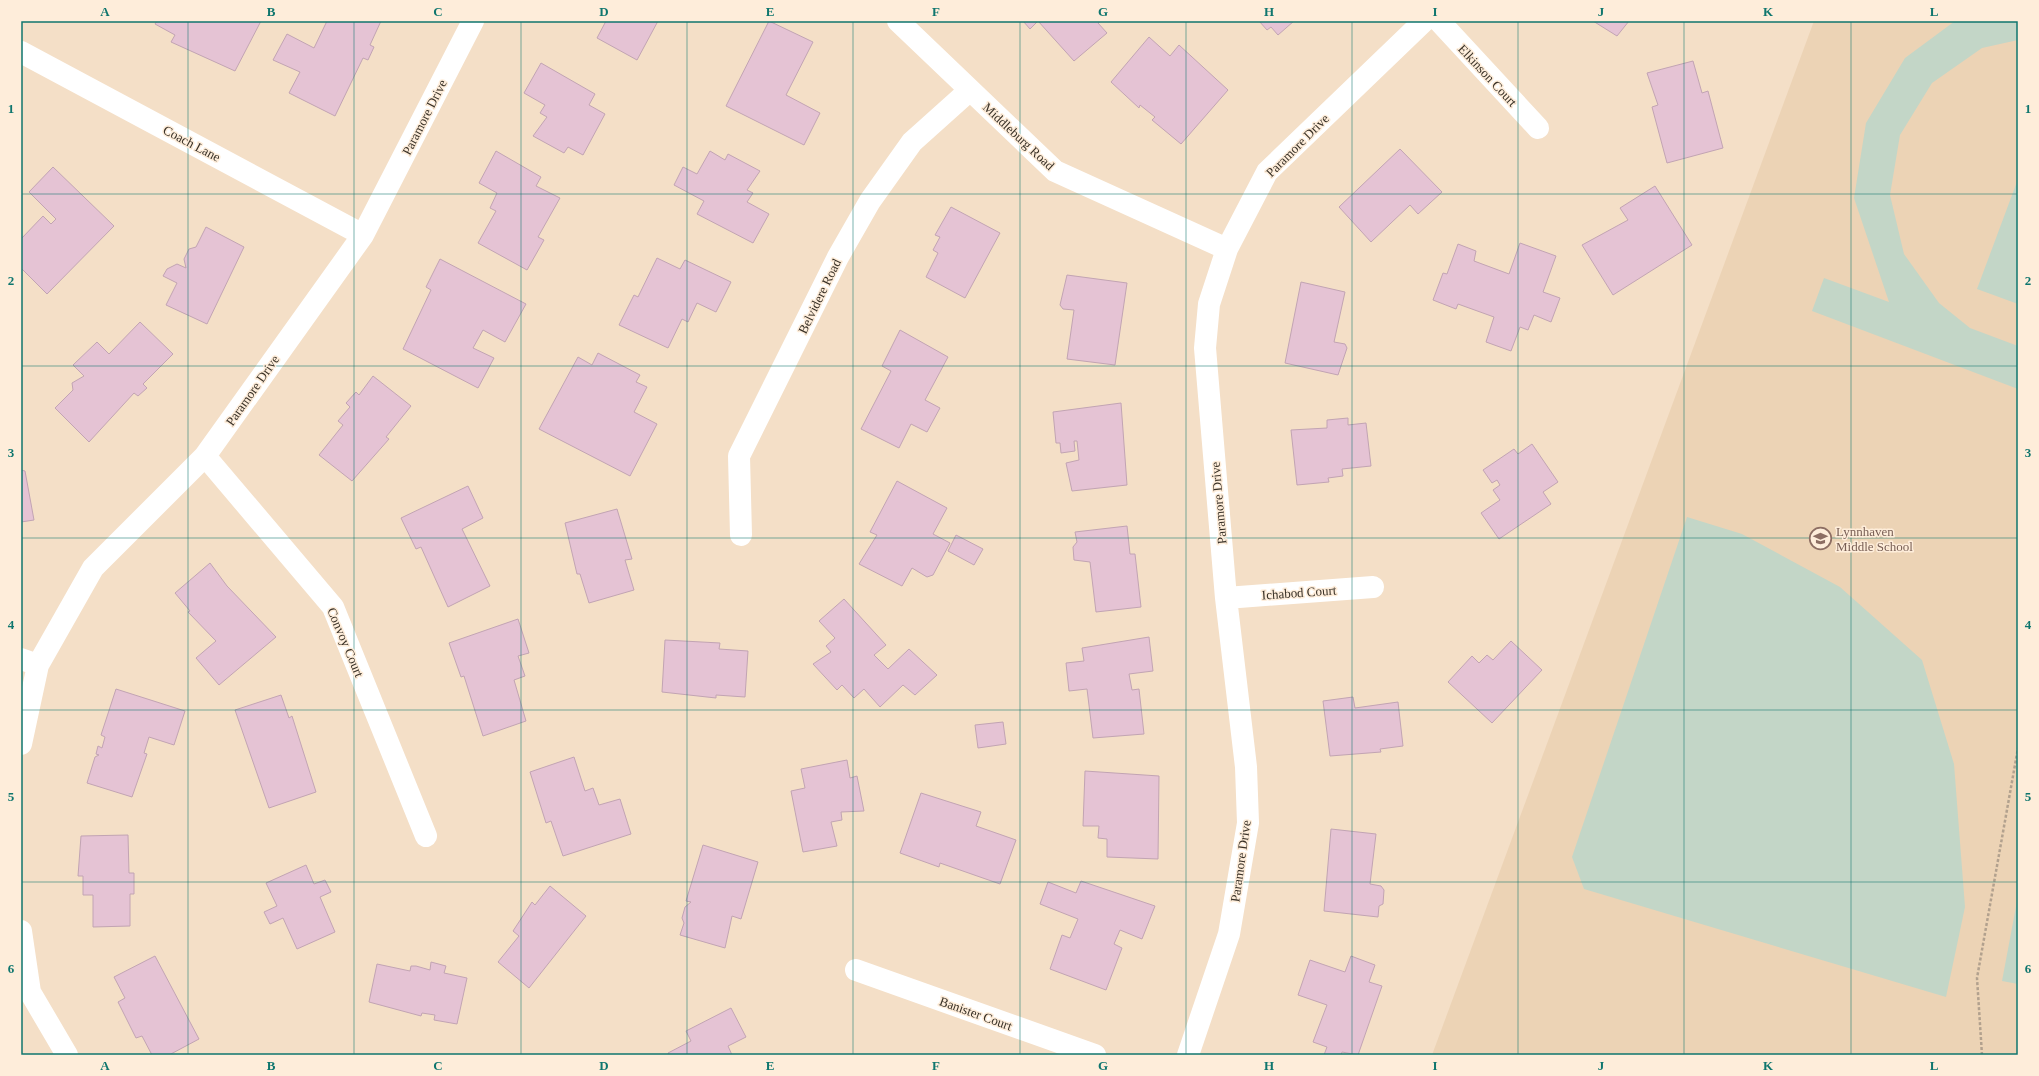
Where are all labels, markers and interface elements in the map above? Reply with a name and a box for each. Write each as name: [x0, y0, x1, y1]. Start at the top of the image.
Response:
text: A: [100, 4, 110, 19]
text: B: [267, 4, 276, 19]
text: C: [433, 4, 443, 19]
text: D: [599, 4, 609, 19]
text: E: [766, 4, 774, 19]
text: F: [932, 4, 940, 19]
text: G: [1098, 4, 1108, 19]
text: H: [1264, 4, 1274, 19]
text: I: [1432, 4, 1438, 19]
text: J: [1598, 4, 1605, 19]
text: K: [1763, 4, 1774, 19]
text: L: [1930, 4, 1939, 19]
street label: Elkinson Court: [1455, 41, 1520, 110]
street label: Paramore Drive: [399, 77, 450, 157]
street label: Middleburg Road: [980, 100, 1058, 174]
text: 1: [8, 101, 14, 116]
text: 1: [2025, 101, 2031, 116]
street label: Paramore Drive: [1263, 111, 1332, 180]
street label: Coach Lane: [161, 122, 223, 165]
street label: Belvidere Road: [795, 256, 844, 336]
text: 2: [8, 273, 14, 288]
text: 2: [2025, 273, 2031, 288]
street label: Paramore Drive: [223, 352, 282, 428]
text: 3: [8, 445, 15, 460]
text: 3: [2025, 445, 2032, 460]
street label: Paramore Drive: [1207, 461, 1230, 545]
place label: Lynnhaven Middle School: [1836, 524, 1913, 554]
school or university icon: Lynnhaven Middle School: [1808, 525, 1834, 551]
street label: Ichabod Court: [1261, 582, 1337, 603]
street label: Convoy Court: [324, 605, 367, 680]
text: 4: [8, 617, 15, 632]
text: 4: [2025, 617, 2032, 632]
text: 5: [8, 789, 15, 804]
text: 5: [2025, 789, 2032, 804]
street label: Paramore Drive: [1227, 819, 1254, 903]
text: 6: [8, 961, 15, 976]
text: 6: [2025, 961, 2032, 976]
street label: Banister Court: [937, 993, 1015, 1034]
text: A: [100, 1058, 110, 1073]
text: B: [267, 1058, 276, 1073]
text: C: [433, 1058, 443, 1073]
text: D: [599, 1058, 609, 1073]
text: E: [766, 1058, 774, 1073]
text: F: [932, 1058, 940, 1073]
text: G: [1098, 1058, 1108, 1073]
text: H: [1264, 1058, 1274, 1073]
text: I: [1432, 1058, 1438, 1073]
text: J: [1598, 1058, 1605, 1073]
text: K: [1763, 1058, 1774, 1073]
text: L: [1930, 1058, 1939, 1073]

